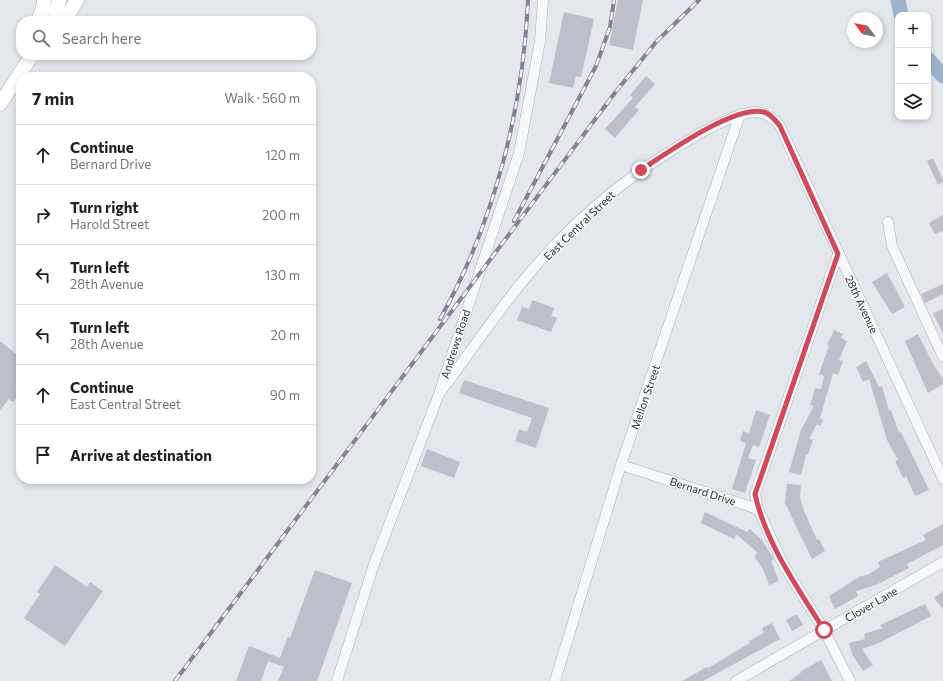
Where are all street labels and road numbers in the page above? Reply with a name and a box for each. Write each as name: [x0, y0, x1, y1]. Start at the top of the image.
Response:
street label: East Central Street: [541, 187, 618, 262]
street label: 28th Avenue: [843, 273, 881, 335]
street label: Andrews Road: [438, 308, 472, 380]
street label: Mellon Street: [628, 362, 662, 431]
street label: Bernard Drive: [668, 474, 738, 508]
street label: Clover Lane: [842, 584, 900, 624]

